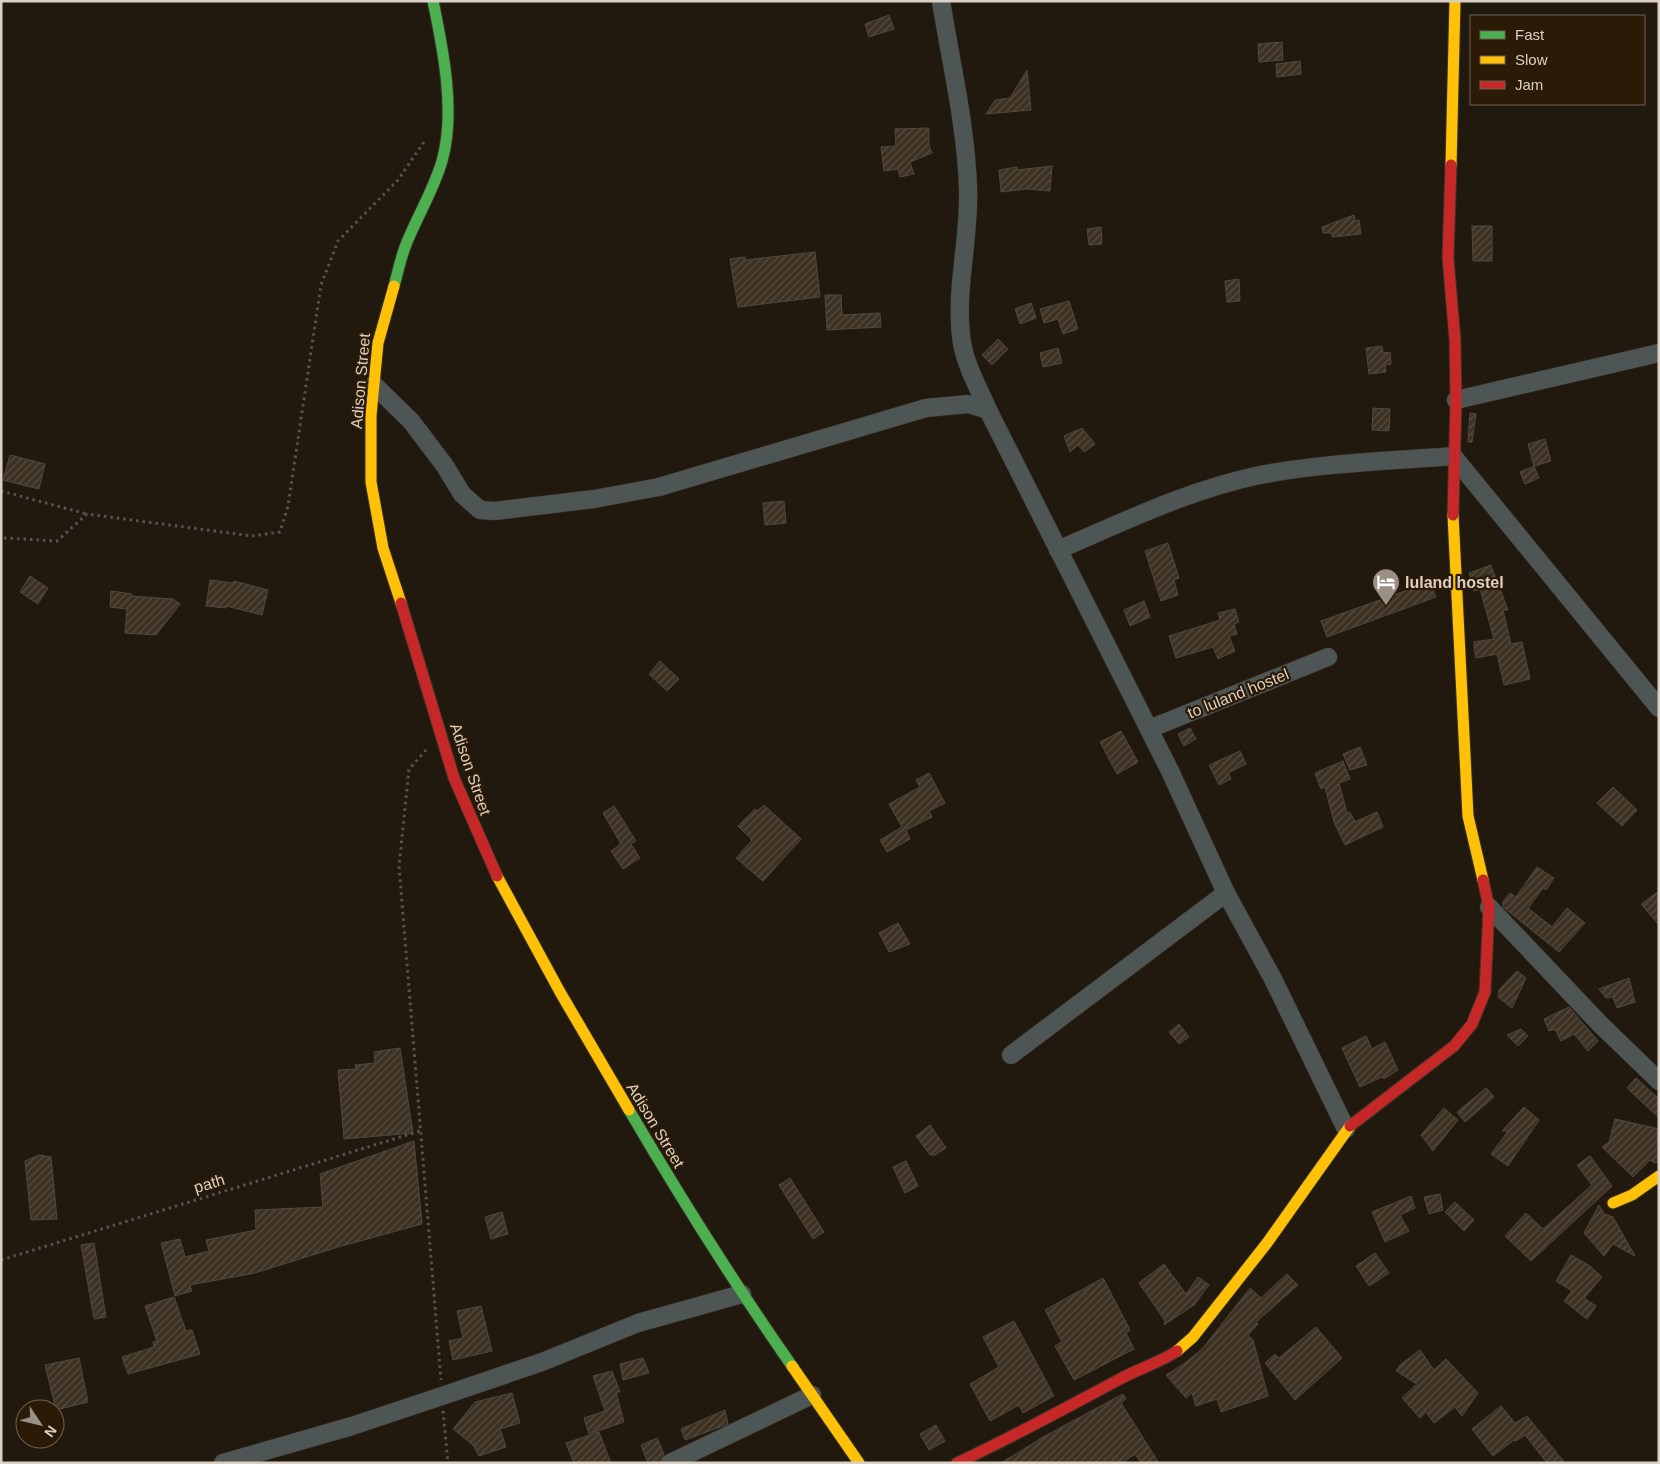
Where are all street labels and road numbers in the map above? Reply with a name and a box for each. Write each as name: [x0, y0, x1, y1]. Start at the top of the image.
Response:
street label: Adison Street: [348, 332, 373, 430]
street label: to luland hostel: [1185, 665, 1291, 722]
street label: Adison Street: [447, 721, 494, 818]
street label: Adison Street: [624, 1080, 688, 1171]
street label: path: [192, 1171, 227, 1196]

